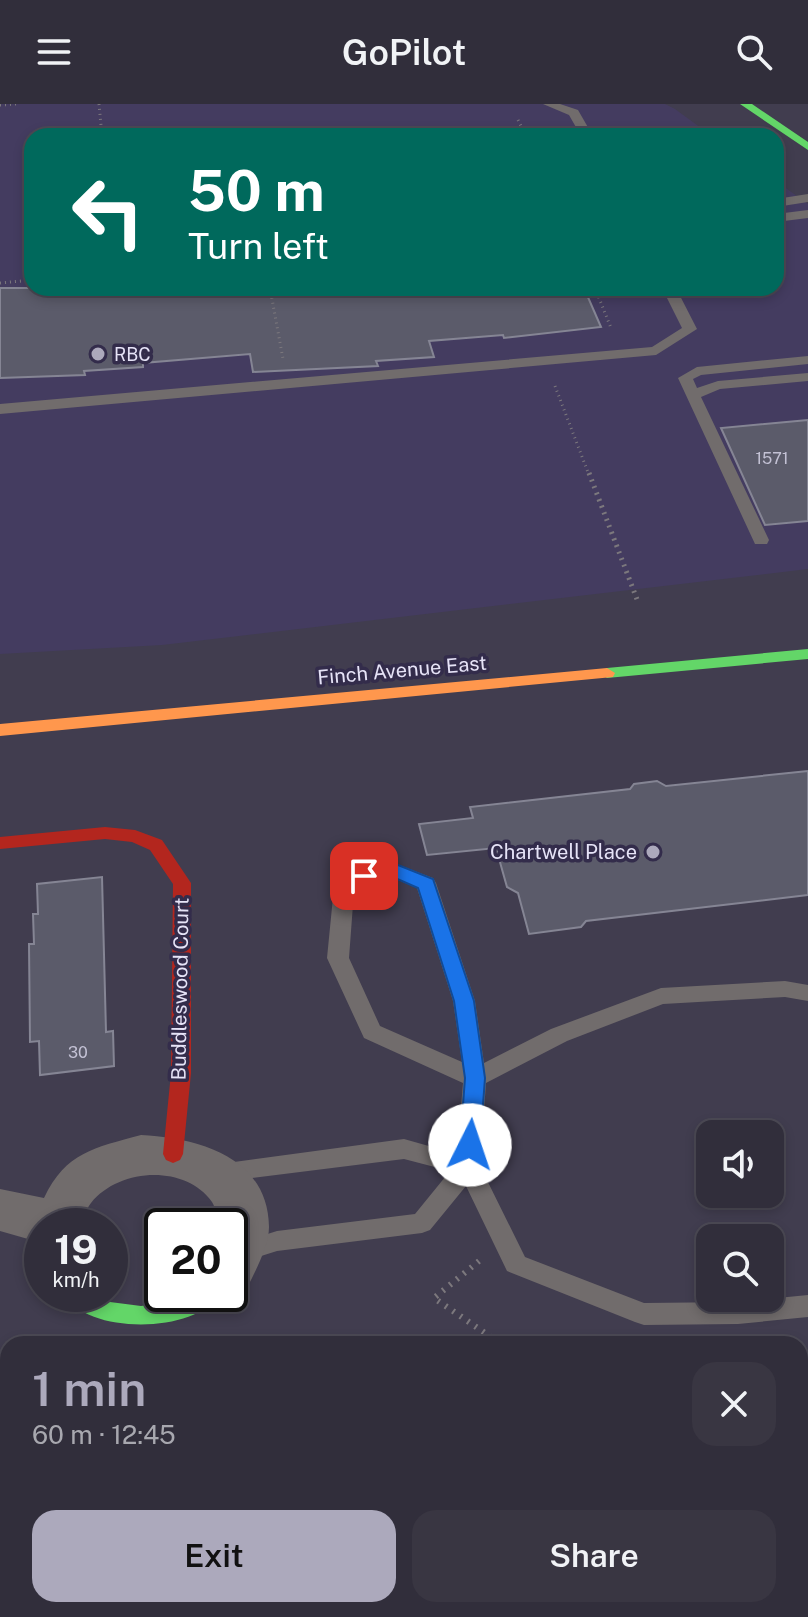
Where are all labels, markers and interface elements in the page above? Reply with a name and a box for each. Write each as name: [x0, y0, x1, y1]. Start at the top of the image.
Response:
icon: menu: [32, 30, 76, 74]
icon: search: [732, 30, 776, 74]
text: GoPilot: [342, 31, 466, 73]
text: 50 m: [188, 158, 325, 224]
icon: left: [56, 160, 160, 264]
text: Turn left: [188, 225, 329, 267]
place label: RBC: [114, 344, 151, 365]
marker: RBC: [89, 345, 107, 363]
house number: 1571: [755, 449, 789, 468]
street label: Finch Avenue East: [316, 651, 488, 689]
place label: Chartwell Place: [490, 840, 637, 864]
pin: [330, 842, 398, 910]
marker: Chartwell Place: [644, 843, 662, 861]
icon: arrive: [342, 854, 386, 898]
street label: Buddleswood Court: [166, 897, 194, 1081]
house number: 30: [68, 1043, 88, 1062]
position arrow: [428, 1103, 512, 1187]
map controls: [696, 1120, 784, 1312]
button: sound: [696, 1120, 784, 1208]
speed limit sign: 20: [144, 1208, 248, 1312]
button: search: [696, 1224, 784, 1312]
text: 19: [54, 1226, 98, 1273]
text: km/h: [52, 1268, 100, 1292]
text: 1 min: [32, 1360, 146, 1417]
button: close: [692, 1362, 776, 1446]
text: 60 m · 12:45: [32, 1419, 176, 1450]
button: Exit: [32, 1510, 396, 1602]
button: Share: [412, 1510, 776, 1602]

